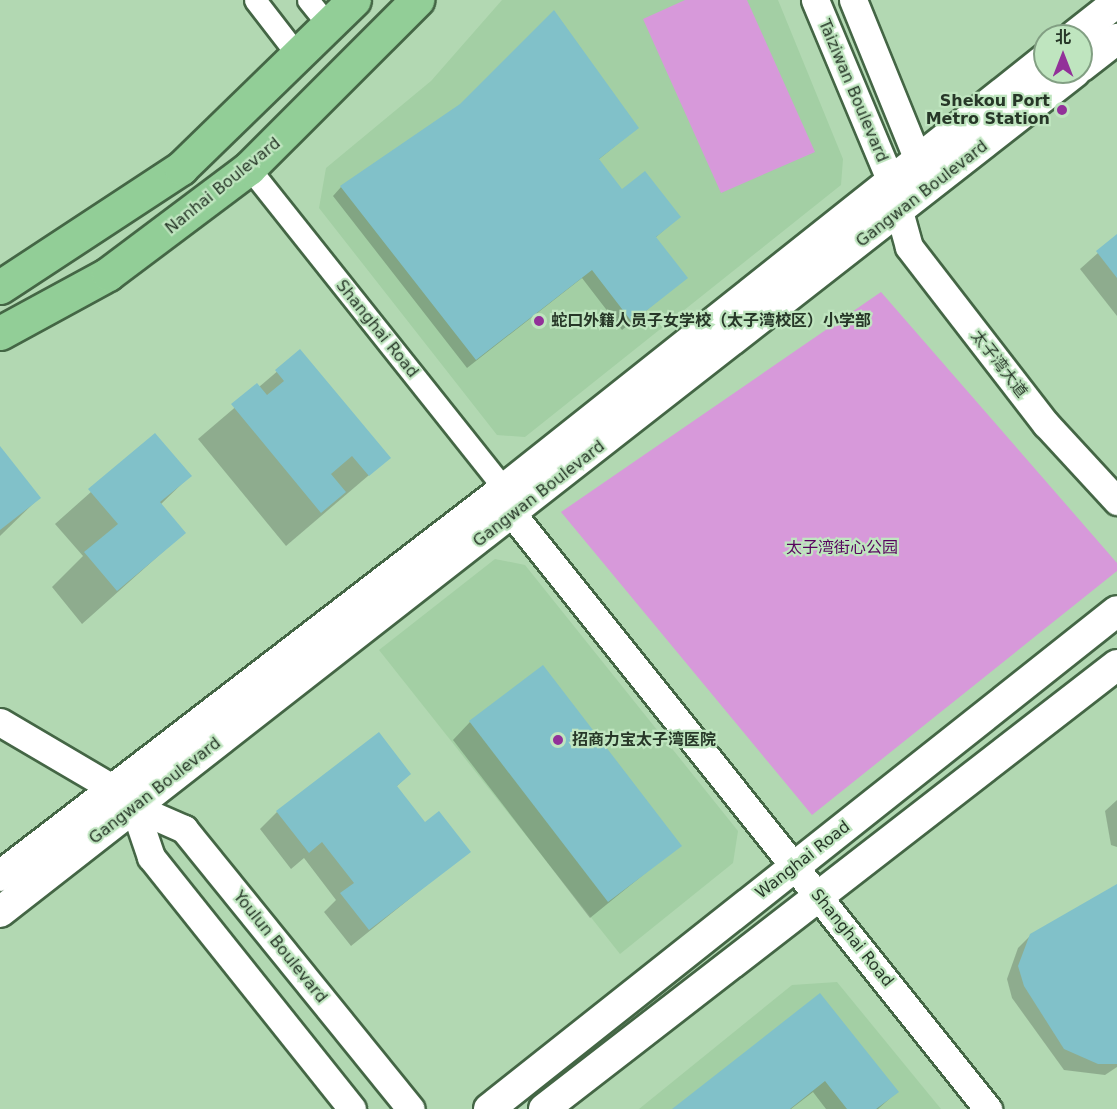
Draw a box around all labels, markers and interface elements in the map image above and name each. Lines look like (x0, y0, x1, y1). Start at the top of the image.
street label: Taiziwan Boulevard (814, 17, 892, 165)
north arrow (1033, 24, 1093, 84)
text: 北 (1055, 28, 1071, 47)
place label: Shekou Port Metro Station (926, 91, 1050, 129)
marker: Shekou Port Metro Station (1055, 103, 1069, 117)
street label: Nanhai Boulevard (162, 134, 284, 238)
street label: Gangwan Boulevard (852, 137, 992, 251)
street label: Shanghai Road (332, 276, 422, 382)
place label: 蛇口外籍人员子女学校（太子湾校区）小学部 (551, 311, 871, 331)
marker: 蛇口外籍人员子女学校（太子湾校区）小学部 (532, 314, 546, 328)
street label: 太子湾大道 (967, 327, 1031, 401)
street label: Gangwan Boulevard (469, 437, 609, 551)
park label: 太子湾街心公园 (786, 538, 898, 558)
place label: 招商力宝太子湾医院 (572, 730, 716, 750)
marker: 招商力宝太子湾医院 (549, 731, 567, 749)
street label: Gangwan Boulevard (85, 734, 225, 848)
street label: Wanghai Road (752, 817, 854, 903)
street label: Shanghai Road (807, 885, 897, 991)
street label: Youlun Boulevard (229, 887, 331, 1007)

